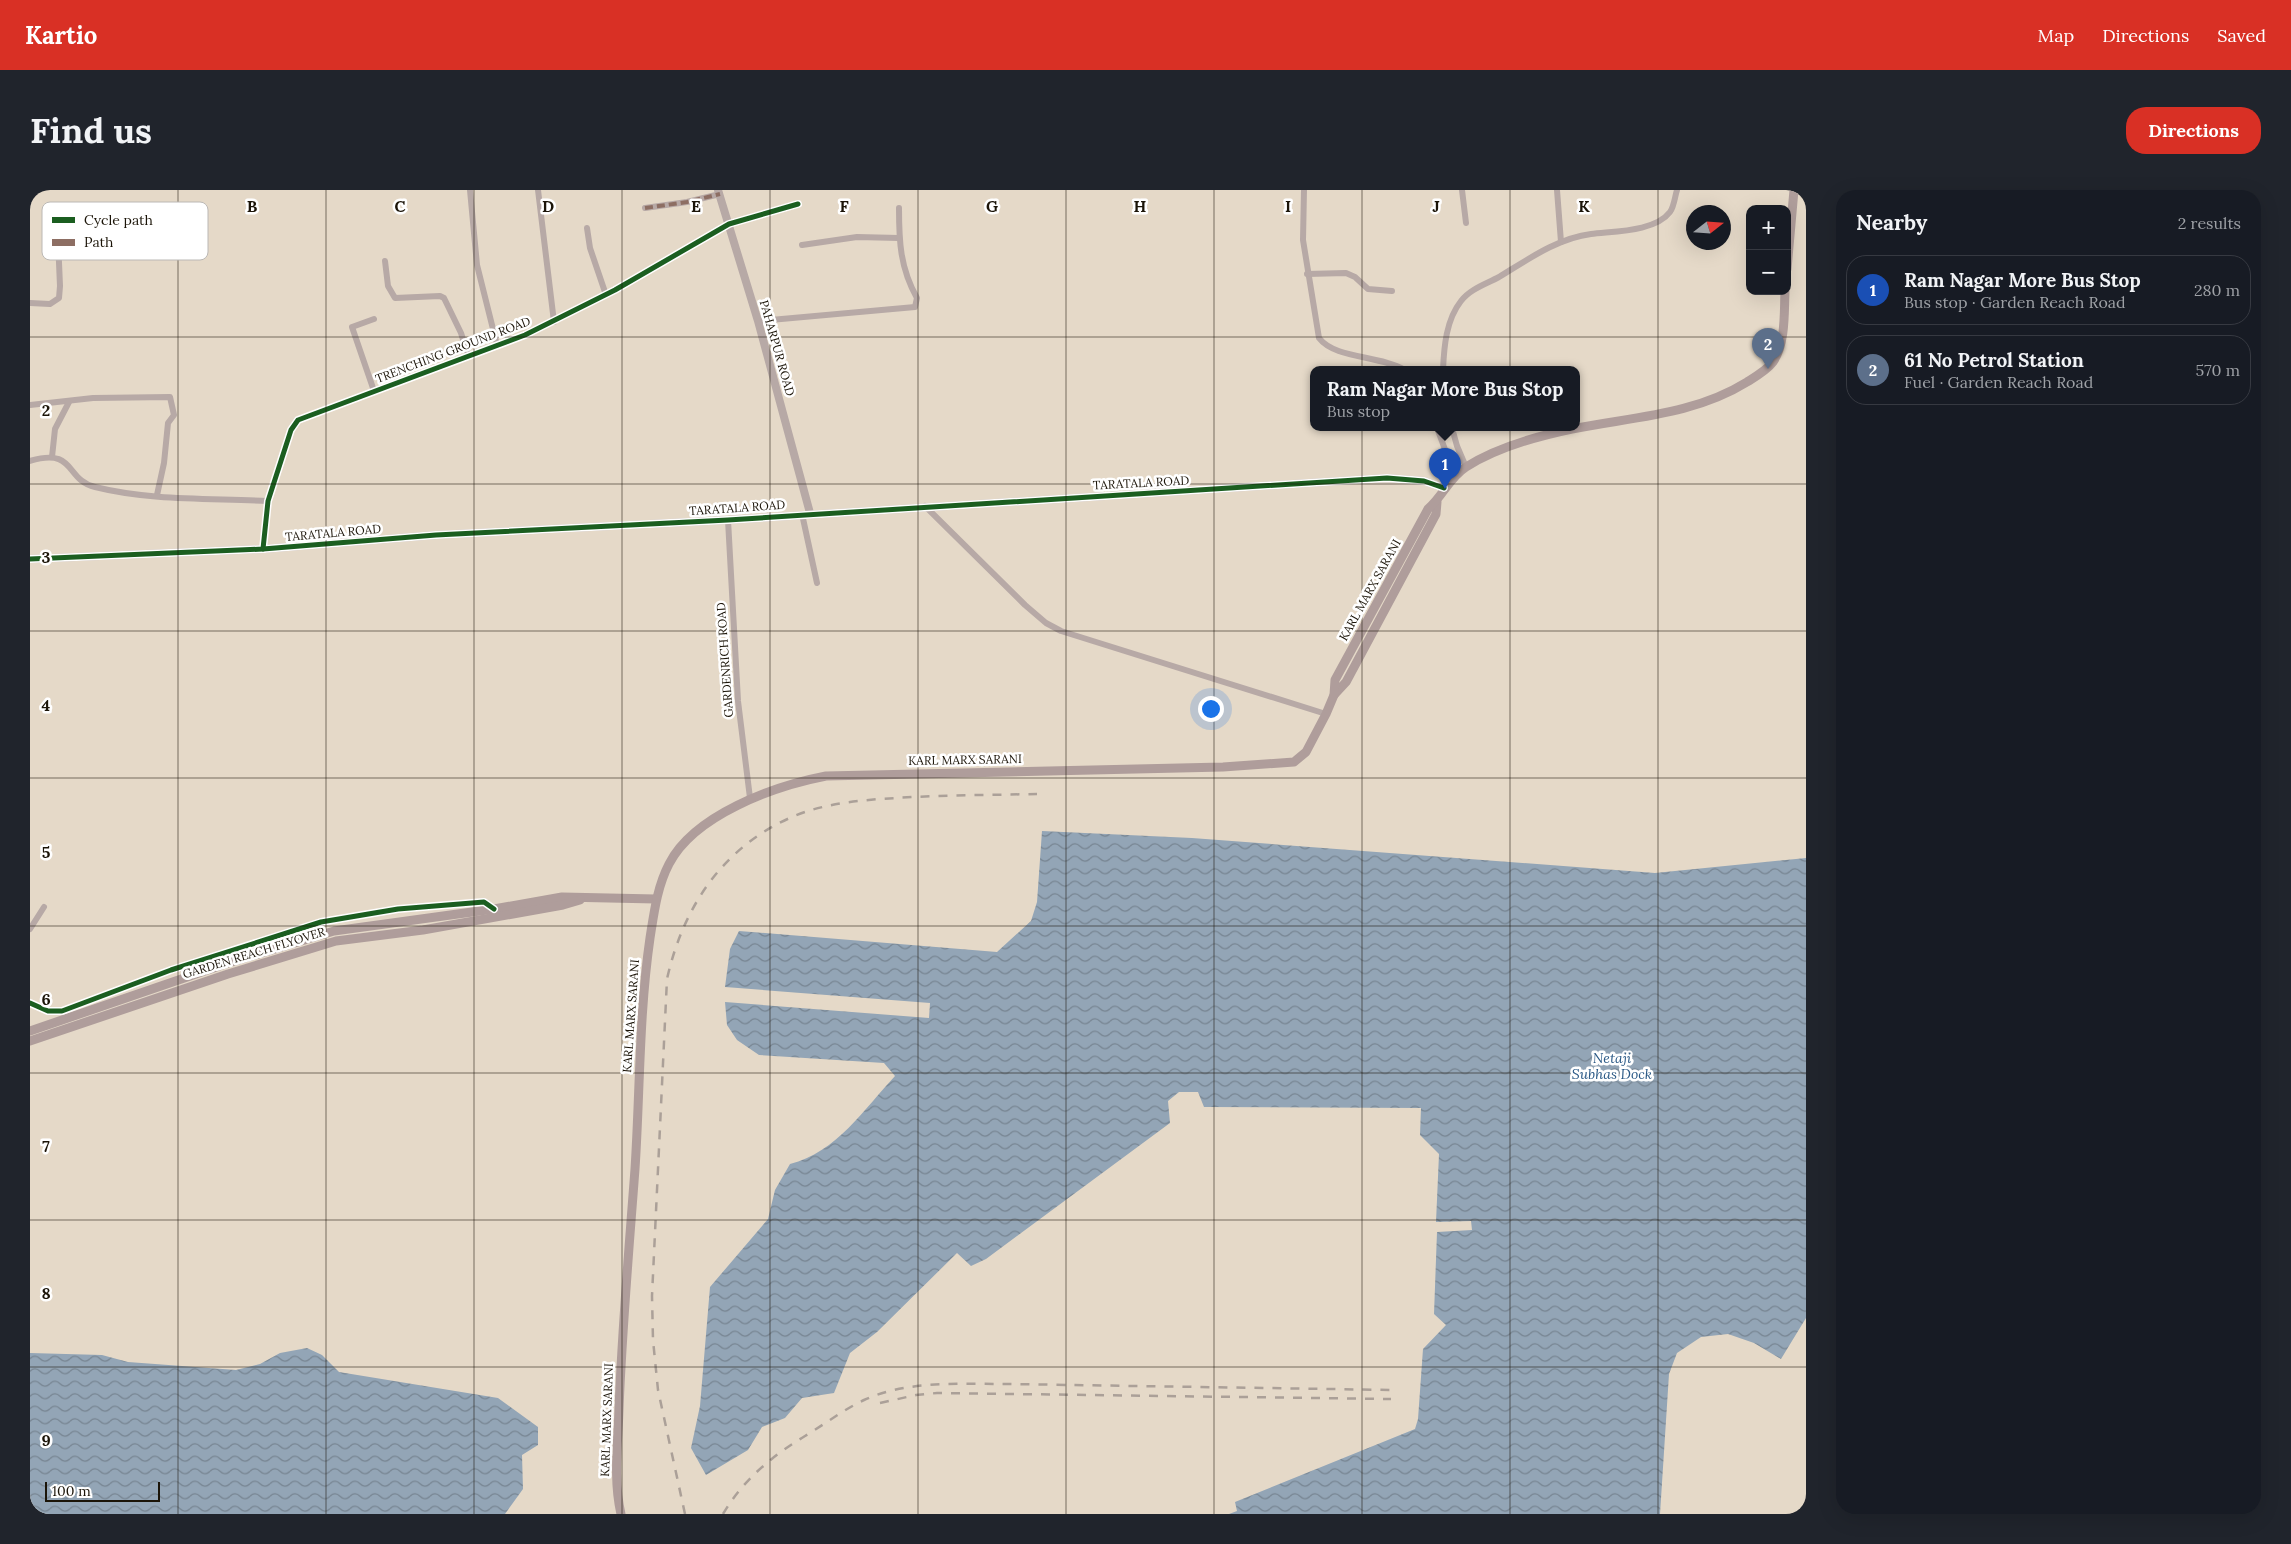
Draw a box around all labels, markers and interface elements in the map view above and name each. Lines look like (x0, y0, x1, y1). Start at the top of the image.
text: Kartio (25, 20, 97, 51)
text: Map (2038, 24, 2074, 47)
text: Directions (2102, 24, 2189, 47)
text: Saved (2217, 24, 2266, 47)
button: Directions (2126, 107, 2261, 154)
text: Find us (30, 108, 152, 153)
text: B (247, 196, 258, 216)
text: C (394, 196, 406, 216)
text: D (542, 196, 554, 216)
text: E (691, 196, 701, 216)
text: F (839, 196, 849, 216)
text: G (986, 196, 998, 216)
text: H (1134, 196, 1147, 216)
text: I (1285, 196, 1291, 216)
text: J (1432, 196, 1440, 216)
text: K (1578, 196, 1590, 216)
legend (42, 202, 208, 260)
north arrow (1686, 205, 1731, 250)
map controls (1746, 205, 1791, 295)
button: + (1746, 205, 1791, 250)
text: Nearby (1856, 209, 1927, 236)
text: Cycle path (84, 211, 153, 229)
text: 2 results (2178, 213, 2241, 233)
text: Path (84, 233, 113, 251)
button: − (1746, 250, 1791, 295)
text: Ram Nagar More Bus Stop (1904, 268, 2141, 292)
text: 1 (1870, 280, 1876, 300)
text: 280 m (2194, 280, 2240, 300)
text: Bus stop · Garden Reach Road (1904, 292, 2126, 312)
street label: PAHARPUR ROAD (757, 298, 798, 398)
street label: TRENCHING GROUND ROAD (373, 313, 532, 386)
pin: 2 (1752, 328, 1784, 369)
text: 61 No Petrol Station (1904, 348, 2084, 372)
text: 2 (1869, 360, 1877, 380)
text: 570 m (2195, 360, 2240, 380)
popup (1310, 366, 1580, 431)
text: Fuel · Garden Reach Road (1904, 372, 2093, 392)
text: Ram Nagar More Bus Stop (1327, 377, 1563, 401)
text: 2 (42, 400, 50, 420)
text: Bus stop (1327, 401, 1390, 421)
pin: 1 (1429, 448, 1461, 489)
street label: TARATALA ROAD (1092, 472, 1190, 493)
street label: TARATALA ROAD (688, 497, 786, 518)
street label: TARATALA ROAD (284, 521, 382, 544)
street label: KARL MARX SARANI (1335, 536, 1404, 643)
text: 3 (42, 547, 51, 567)
street label: GARDENRICH ROAD (713, 602, 736, 718)
text: 4 (42, 695, 51, 715)
your location (1198, 696, 1224, 722)
street label: KARL MARX SARANI (908, 751, 1022, 768)
text: 5 (42, 842, 51, 862)
street label: GARDEN REACH FLYOVER (181, 924, 327, 981)
street label: KARL MARX SARANI (619, 959, 642, 1073)
text: 6 (41, 989, 51, 1009)
water label: Netaji Subhas Dock (1572, 1049, 1652, 1083)
text: 7 (42, 1136, 50, 1156)
text: 8 (41, 1283, 51, 1303)
street label: KARL MARX SARANI (597, 1363, 616, 1477)
text: 9 (41, 1430, 51, 1450)
scale bar (45, 1479, 160, 1502)
text: 100 m (52, 1482, 91, 1500)

